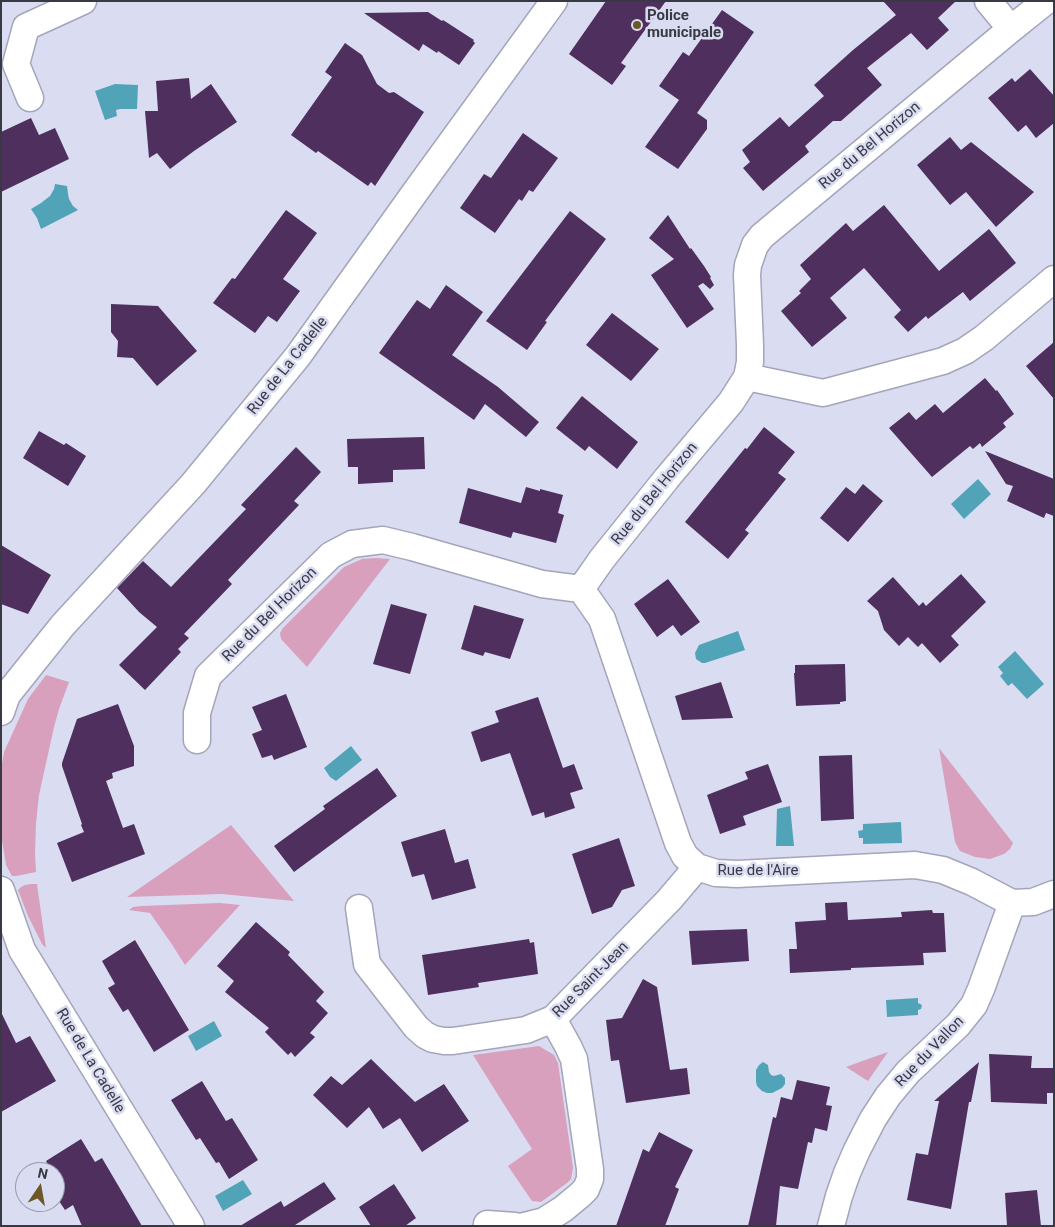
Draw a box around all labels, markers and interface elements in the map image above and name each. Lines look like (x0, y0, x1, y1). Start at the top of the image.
place label: Police municipale (647, 7, 721, 42)
marker: Police municipale (631, 19, 643, 31)
street label: Rue du Bel Horizon (816, 98, 924, 194)
street label: Rue de La Cadelle (244, 314, 332, 418)
street label: Rue du Bel Horizon (608, 439, 702, 549)
street label: Rue du Bel Horizon (219, 564, 321, 666)
street label: Rue de l'Aire (717, 862, 799, 880)
street label: Rue Saint-Jean (549, 938, 633, 1022)
street label: Rue de La Cadelle (52, 1005, 128, 1117)
street label: Rue du Vallon (892, 1013, 968, 1091)
north arrow (15, 1162, 65, 1212)
text: N (36, 1164, 49, 1182)

